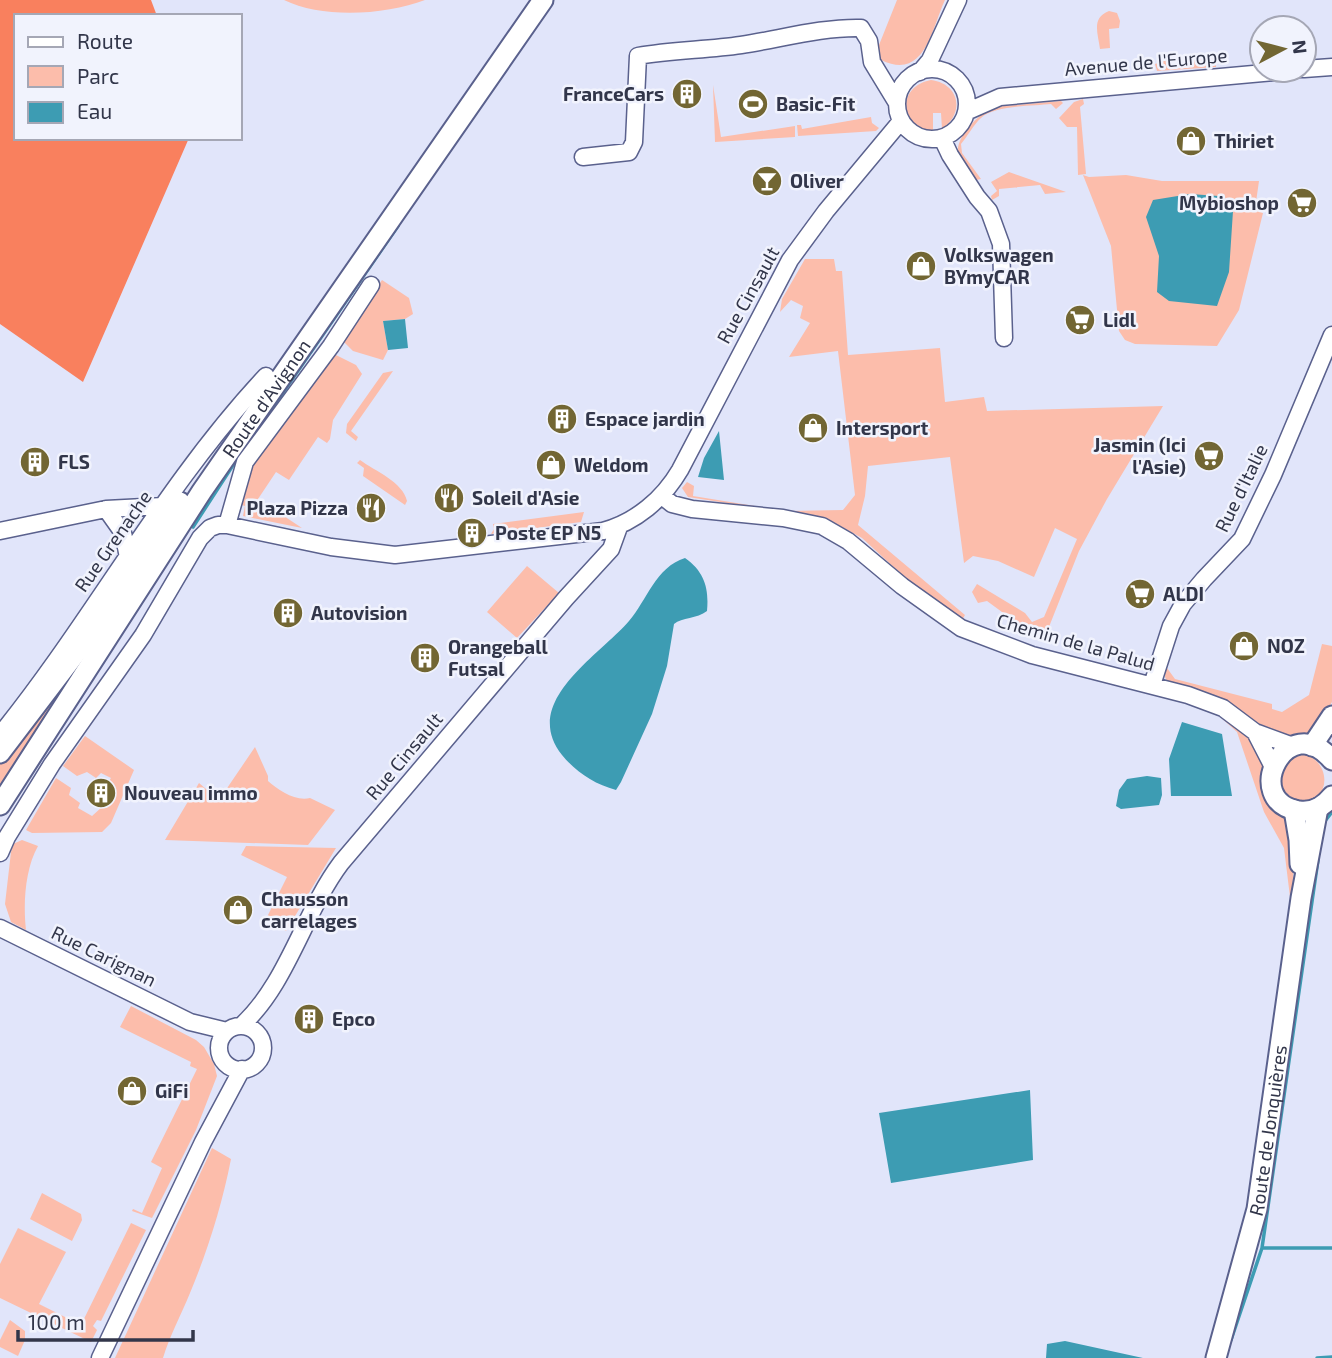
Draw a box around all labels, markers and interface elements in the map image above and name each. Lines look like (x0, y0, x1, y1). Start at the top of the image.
legend (14, 14, 242, 140)
north arrow (1248, 14, 1318, 84)
text: Route (77, 28, 133, 53)
text: N (1288, 39, 1313, 55)
street label: Avenue de l'Europe (1064, 43, 1228, 80)
text: Parc (77, 63, 119, 88)
building icon: FranceCars (670, 77, 704, 111)
place label: FranceCars (563, 82, 664, 105)
sports icon: Basic-Fit (736, 87, 770, 121)
place label: Basic-Fit (776, 92, 855, 115)
text: Eau (77, 98, 112, 123)
shop icon: Thiriet (1174, 124, 1208, 158)
place label: Thiriet (1214, 129, 1274, 152)
bar icon: Oliver (750, 164, 784, 198)
place label: Oliver (790, 169, 844, 192)
supermarket icon: Mybioshop (1285, 186, 1319, 220)
place label: Mybioshop (1179, 191, 1279, 215)
street label: Rue Cinsault (712, 242, 784, 347)
place label: Volkswagen BYmyCAR (944, 243, 1054, 289)
shop icon: Volkswagen BYmyCAR (904, 249, 938, 283)
supermarket icon: Lidl (1063, 303, 1097, 337)
place label: Lidl (1103, 308, 1137, 331)
street label: Route d'Avignon (217, 335, 315, 462)
building icon: Espace jardin (545, 402, 579, 436)
place label: Espace jardin (585, 407, 705, 430)
shop icon: Intersport (796, 411, 830, 445)
place label: Intersport (836, 416, 928, 439)
place label: Jasmin (Ici l'Asie) (1093, 433, 1186, 478)
supermarket icon: Jasmin (Ici l'Asie) (1192, 439, 1226, 473)
street label: Rue d'Italie (1209, 440, 1272, 536)
building icon: FLS (18, 445, 52, 479)
shop icon: Weldom (534, 448, 568, 482)
place label: FLS (58, 450, 90, 473)
place label: Weldom (574, 453, 648, 476)
restaurant icon: Soleil d'Asie (432, 481, 466, 515)
street label: Rue Grenache (69, 486, 156, 596)
place label: Soleil d'Asie (472, 486, 580, 509)
restaurant icon: Plaza Pizza (354, 491, 388, 525)
place label: Plaza Pizza (246, 496, 348, 519)
building icon: Poste EP N5 (455, 516, 489, 550)
place label: Poste EP N5 (495, 521, 601, 544)
supermarket icon: ALDI (1123, 577, 1157, 611)
place label: ALDI (1163, 582, 1204, 605)
building icon: Autovision (271, 596, 305, 630)
place label: Autovision (311, 601, 407, 624)
street label: Chemin de la Palud (994, 608, 1158, 675)
shop icon: NOZ (1227, 629, 1261, 663)
place label: NOZ (1267, 634, 1305, 657)
place label: Orangeball Futsal (448, 635, 548, 680)
building icon: Orangeball Futsal (408, 641, 442, 675)
street label: Rue Cinsault (360, 707, 447, 804)
building icon: Nouveau immo (84, 776, 118, 810)
place label: Nouveau immo (124, 781, 258, 804)
place label: Chausson carrelages (261, 887, 357, 932)
shop icon: Chausson carrelages (221, 893, 255, 927)
street label: Rue Carignan (48, 920, 160, 991)
building icon: Epco (292, 1002, 326, 1036)
place label: Epco (332, 1007, 375, 1030)
street label: Route de Jonquières (1244, 1043, 1291, 1218)
shop icon: GiFi (115, 1074, 149, 1108)
place label: GiFi (155, 1079, 188, 1102)
scale bar (18, 1298, 192, 1342)
text: 100 m (28, 1309, 85, 1334)

